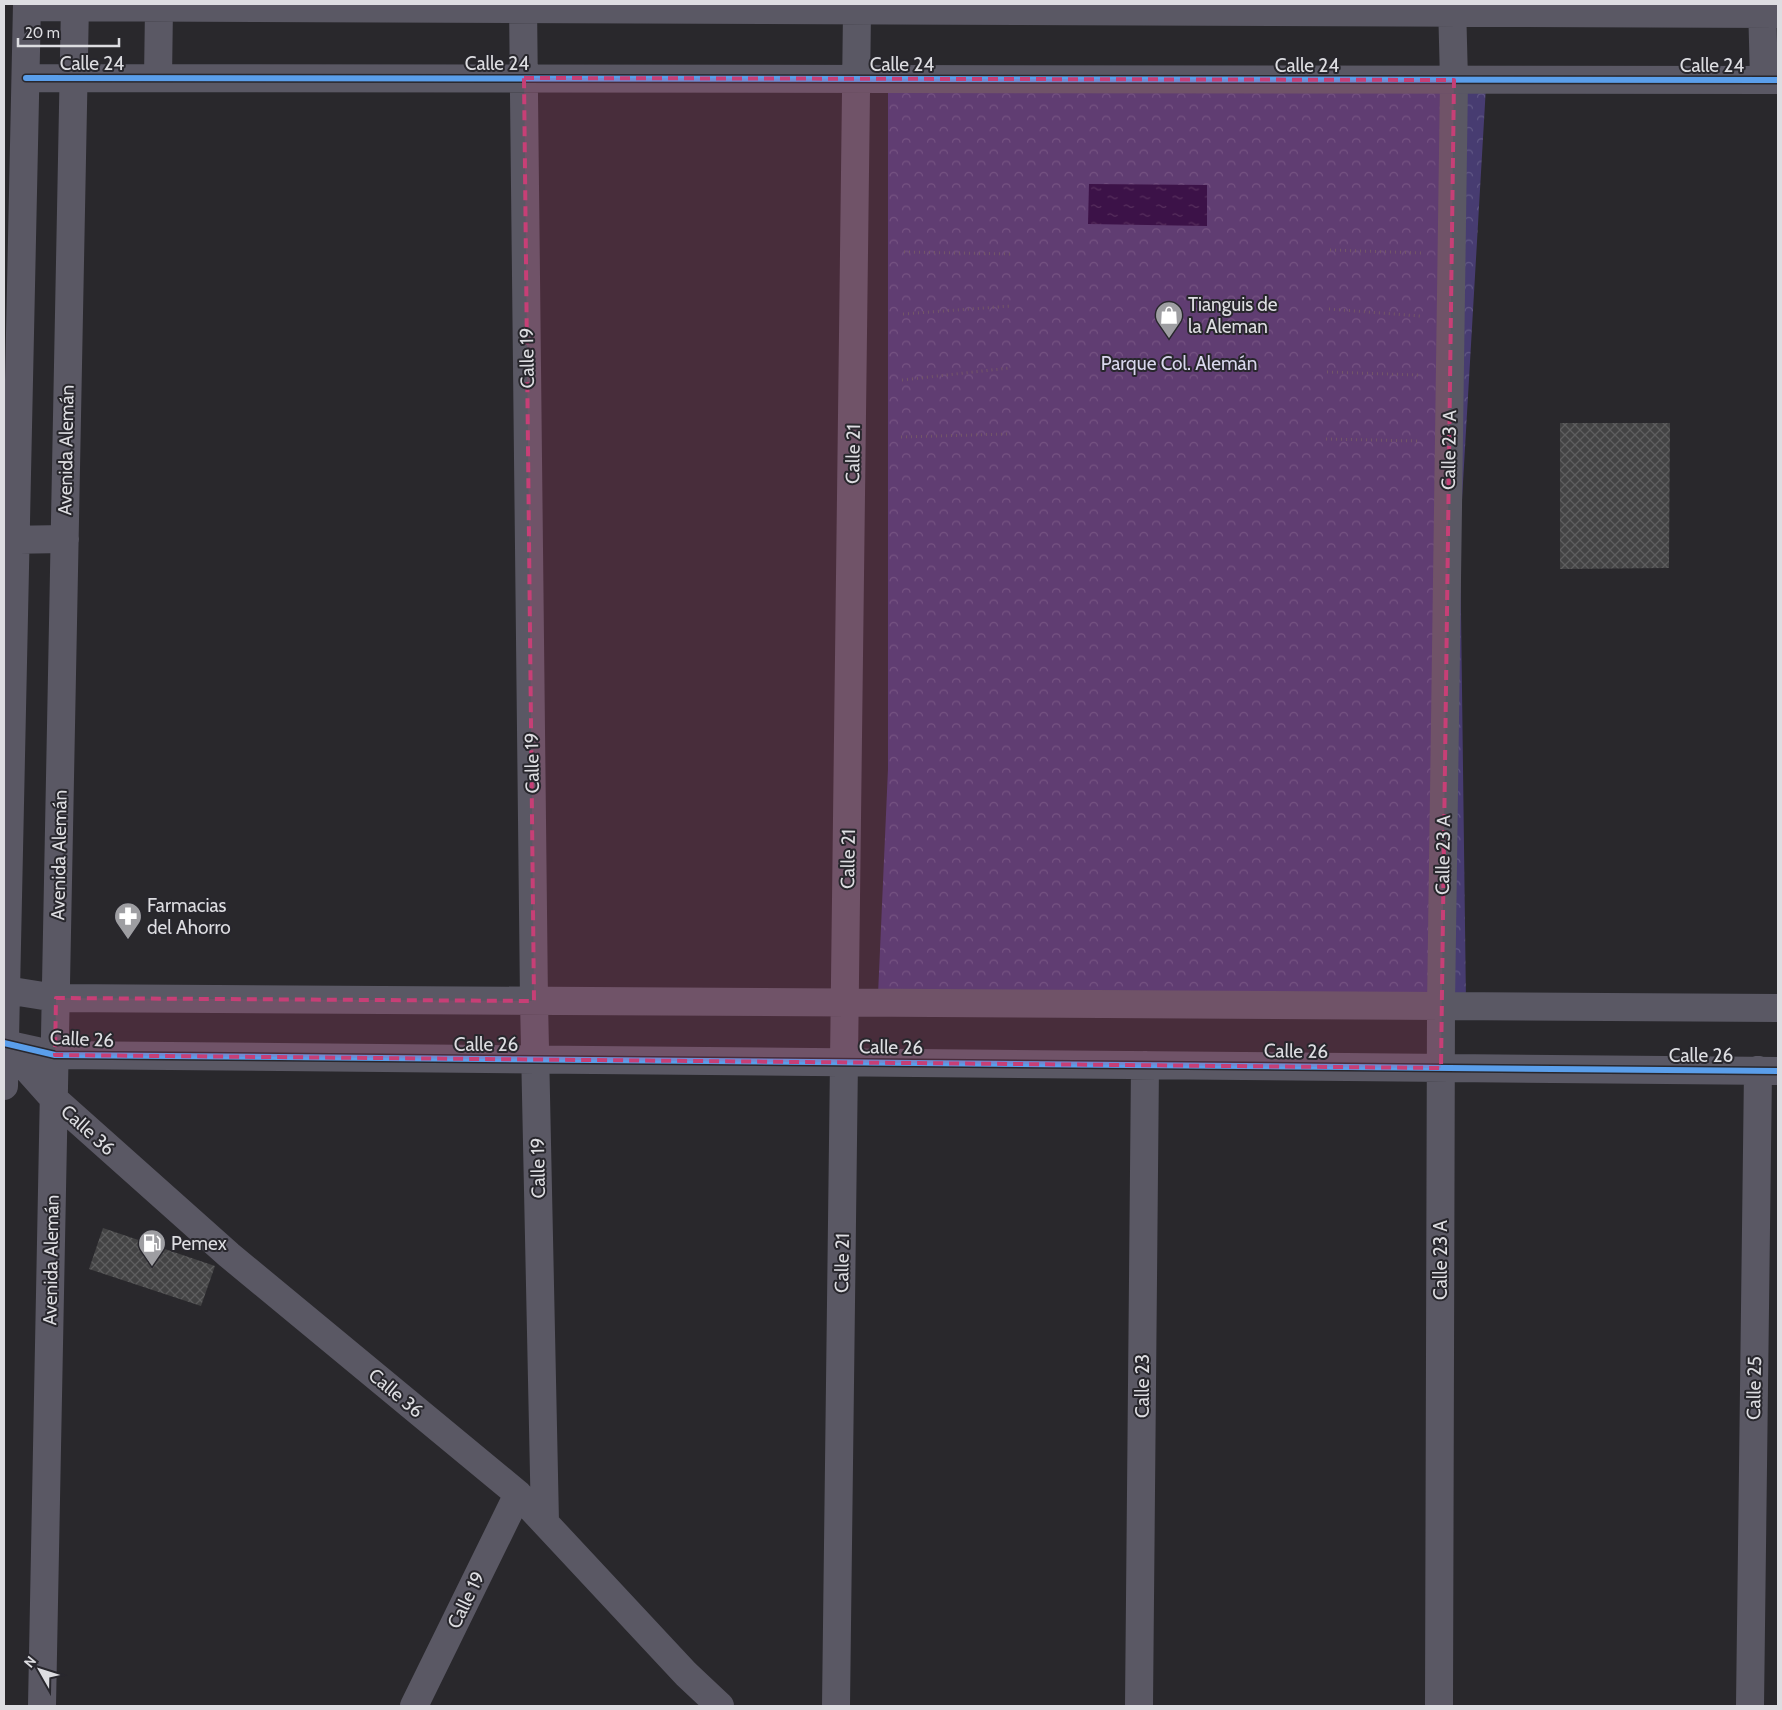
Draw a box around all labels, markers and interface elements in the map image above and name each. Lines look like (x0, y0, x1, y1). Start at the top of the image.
scale bar (18, 15, 119, 47)
text: 20 m (25, 24, 60, 42)
street label: Calle 24 (60, 52, 124, 75)
street label: Calle 24 (465, 52, 529, 75)
street label: Calle 24 (870, 53, 934, 76)
street label: Calle 24 (1275, 54, 1339, 77)
street label: Calle 24 (1680, 54, 1744, 77)
place label: Tianguis de la Aleman (1188, 293, 1278, 338)
shop icon: Tianguis de la Aleman (1154, 300, 1184, 339)
street label: Calle 19 (515, 327, 539, 389)
park label: Parque Col. Alemán (1101, 352, 1257, 375)
street label: Avenida Alemán (53, 384, 79, 516)
street label: Calle 23 A (1437, 410, 1461, 490)
street label: Calle 21 (841, 424, 865, 484)
street label: Calle 19 (520, 732, 544, 794)
street label: Avenida Alemán (46, 789, 72, 921)
street label: Calle 23 A (1431, 815, 1455, 895)
street label: Calle 21 (836, 829, 860, 889)
place label: Farmacias del Ahorro (147, 894, 231, 939)
pharmacy icon: Farmacias del Ahorro (113, 901, 143, 940)
street label: Calle 26 (49, 1026, 115, 1052)
street label: Calle 26 (454, 1033, 518, 1056)
street label: Calle 26 (859, 1035, 923, 1059)
street label: Calle 26 (1264, 1039, 1328, 1063)
street label: Calle 26 (1669, 1044, 1733, 1067)
street label: Calle 36 (56, 1100, 120, 1160)
street label: Calle 19 (526, 1137, 550, 1199)
street label: Avenida Alemán (38, 1194, 64, 1326)
street label: Calle 23 A (1429, 1220, 1452, 1300)
fuel station icon: Pemex (137, 1228, 167, 1267)
place label: Pemex (171, 1232, 227, 1255)
street label: Calle 21 (830, 1233, 854, 1293)
street label: Calle 23 (1131, 1354, 1154, 1418)
street label: Calle 25 (1742, 1356, 1766, 1420)
street label: Calle 36 (364, 1363, 428, 1423)
street label: Calle 19 (442, 1568, 490, 1632)
north arrow (15, 1645, 65, 1695)
text: N (20, 1652, 40, 1671)

